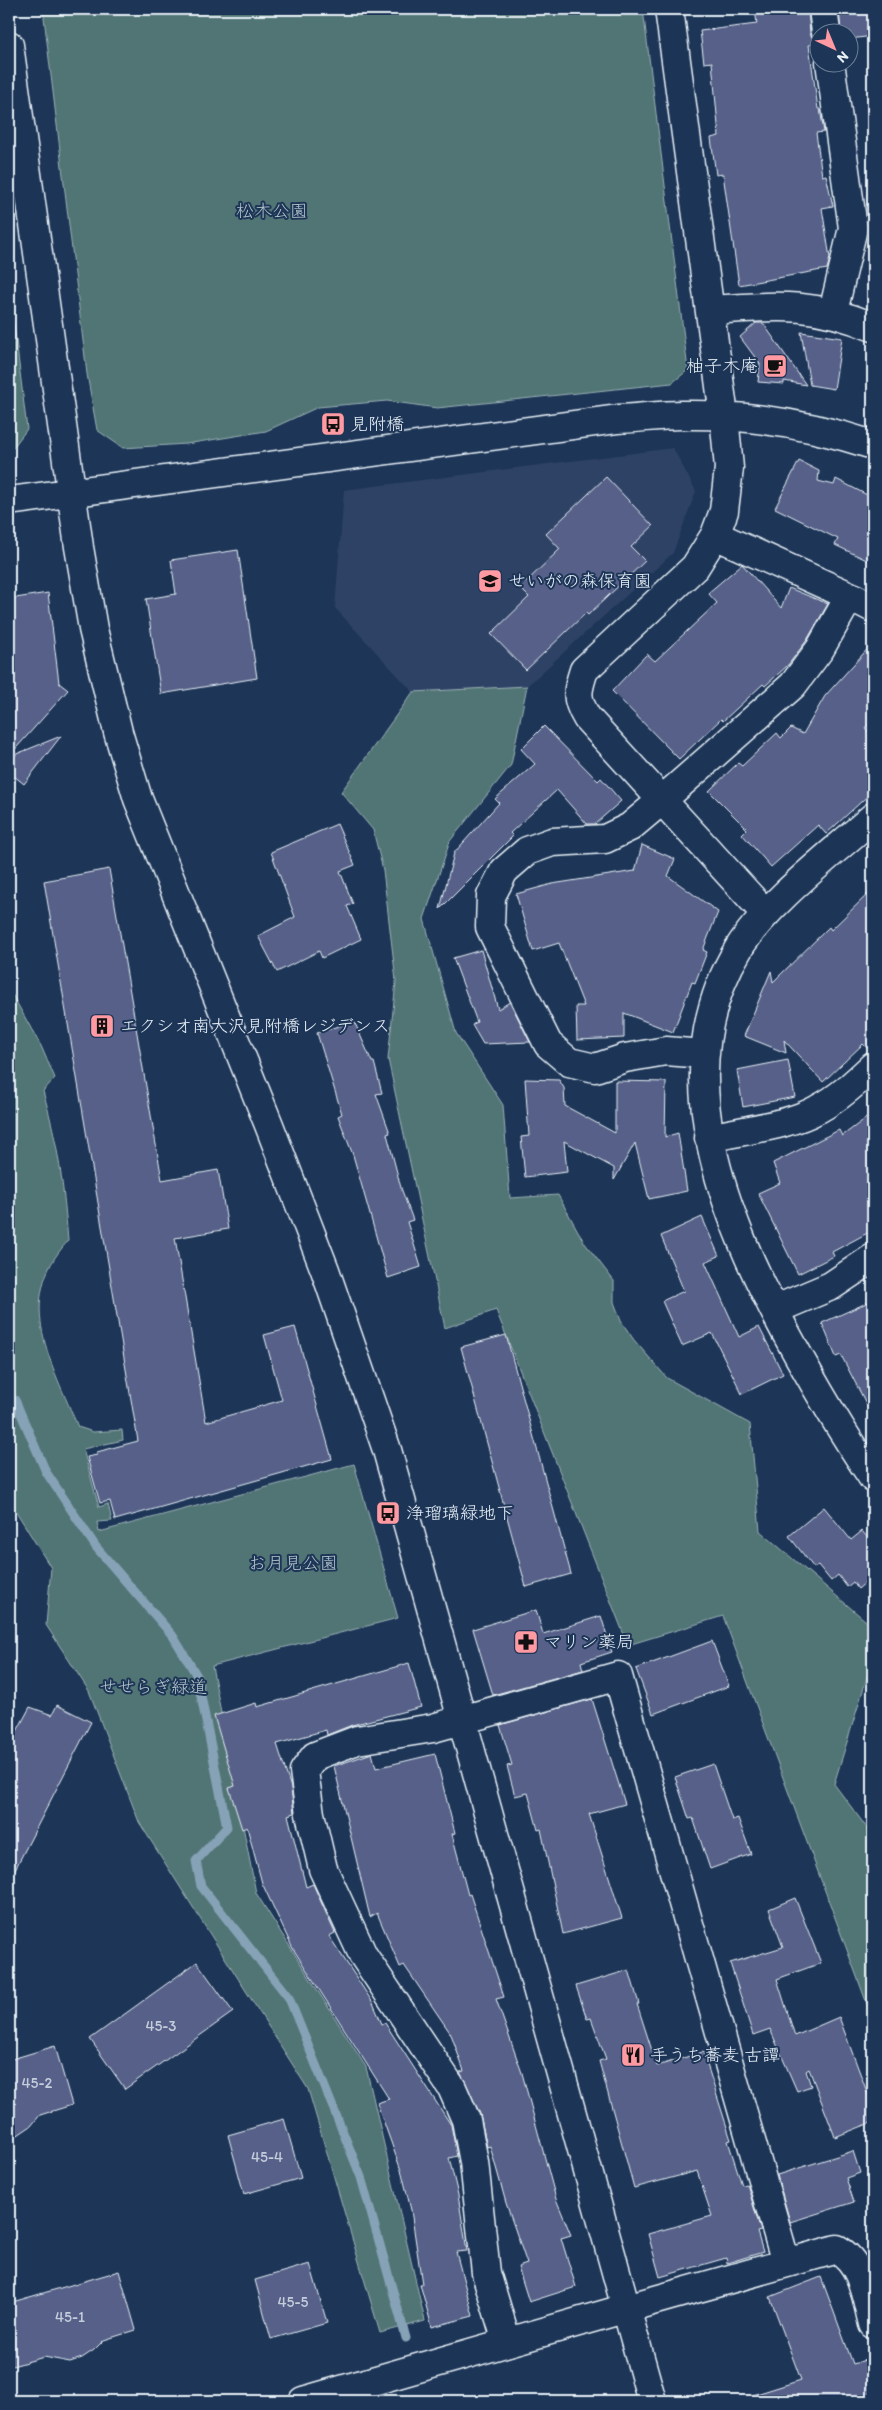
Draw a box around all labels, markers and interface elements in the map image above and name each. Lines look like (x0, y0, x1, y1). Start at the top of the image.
north arrow (810, 22, 860, 72)
text: N (833, 48, 852, 66)
park label: 松木公園 (236, 200, 308, 222)
cafe icon: 柚子木庵 (762, 353, 788, 379)
place label: 柚子木庵 (686, 355, 758, 377)
bus stop icon: 見附橋 (320, 411, 346, 437)
place label: 見附橋 (350, 413, 404, 435)
school or university icon: せいがの森保育園 (477, 568, 503, 594)
place label: せいがの森保育園 (508, 570, 652, 592)
building icon: エクシオ南大沢見附橋レジデンス (89, 1013, 115, 1039)
place label: エクシオ南大沢見附橋レジデンス (120, 1015, 390, 1037)
bus stop icon: 浄瑠璃緑地下 (375, 1500, 401, 1526)
place label: 浄瑠璃緑地下 (406, 1502, 514, 1524)
park label: お月見公園 (248, 1552, 338, 1574)
pharmacy icon: マリン薬局 (513, 1629, 539, 1655)
place label: マリン薬局 (544, 1631, 634, 1653)
park label: せせらぎ緑道 (99, 1676, 207, 1698)
house number: 45-3 (145, 2017, 177, 2035)
restaurant icon: 手うち蕎麦 古譚 (620, 2042, 646, 2068)
place label: 手うち蕎麦 古譚 (650, 2044, 780, 2066)
house number: 45-2 (22, 2074, 53, 2092)
house number: 45-4 (251, 2148, 283, 2166)
house number: 45-5 (278, 2293, 309, 2311)
house number: 45-1 (55, 2308, 85, 2326)

